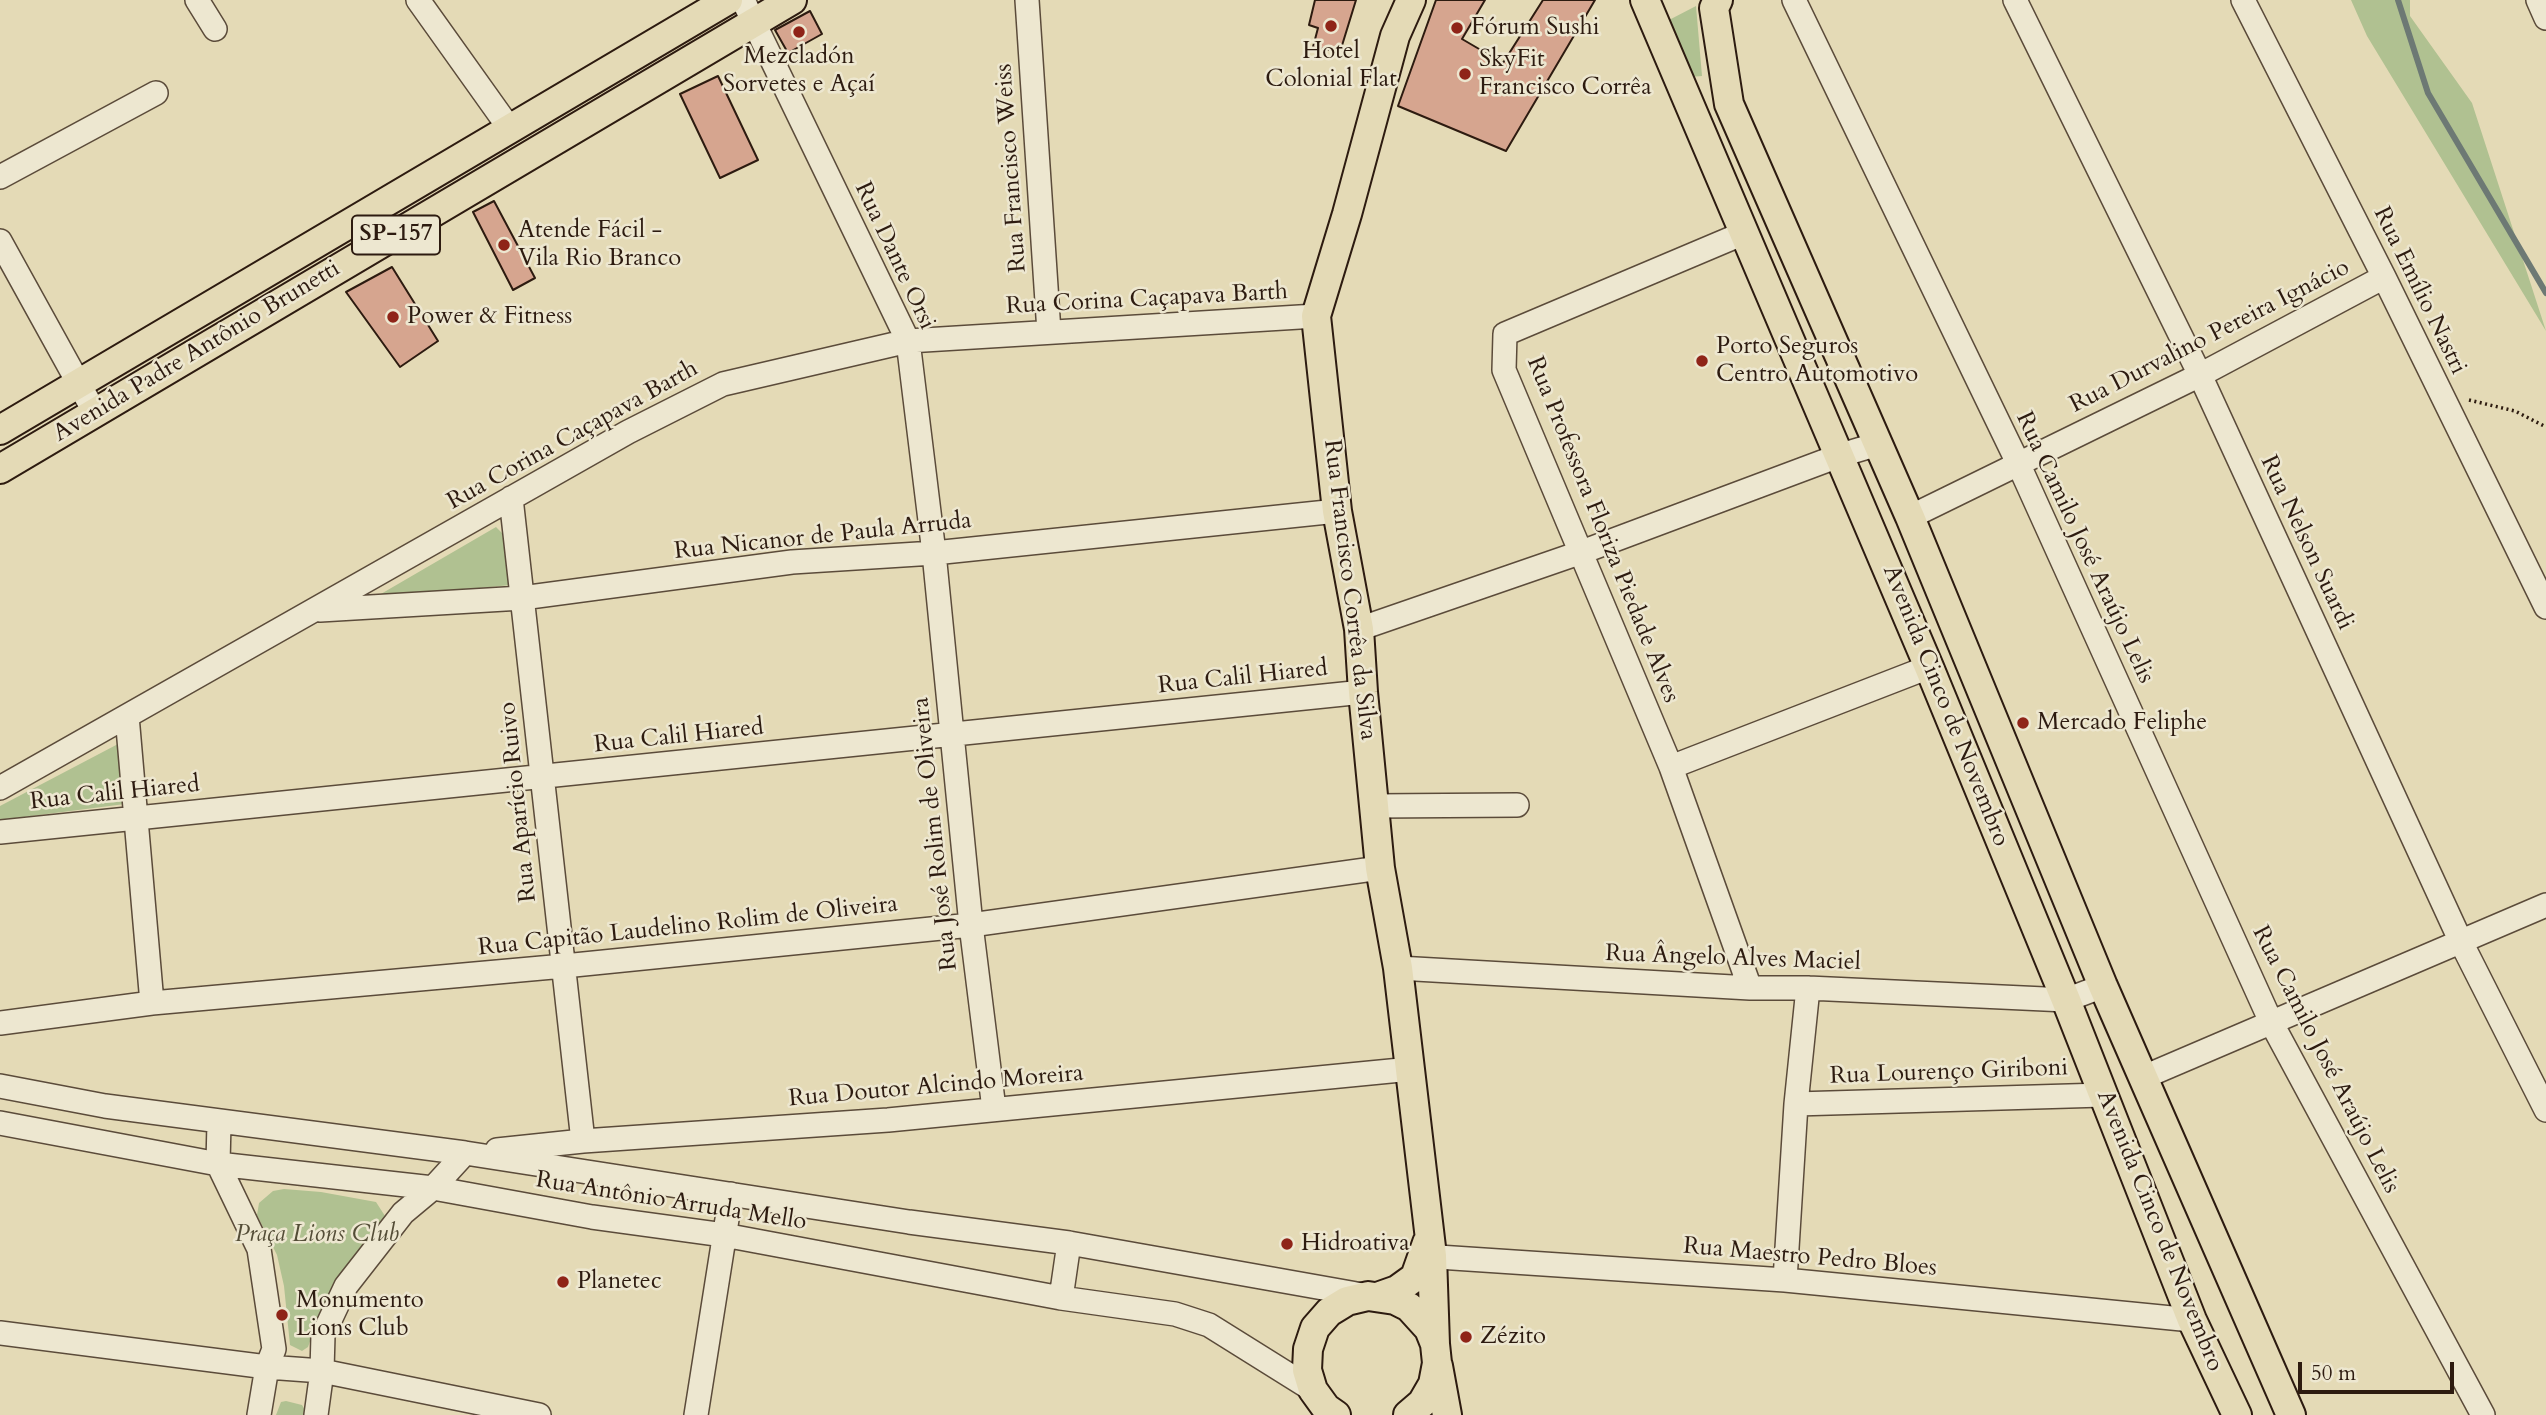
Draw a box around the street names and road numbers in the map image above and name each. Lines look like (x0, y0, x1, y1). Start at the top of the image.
street label: Rua Francisco Weiss (990, 63, 1034, 273)
street label: Rua Dante Orsi (847, 178, 941, 334)
street label: Rua Emílio Nastri (2366, 203, 2472, 379)
road number: SP-157 (352, 216, 440, 254)
street label: Rua Durvalino Pereira Ignácio (2065, 254, 2355, 420)
street label: Avenida Padre Antônio Brunetti (48, 255, 346, 449)
street label: Rua Corina Caçapava Barth (1005, 278, 1289, 322)
street label: Rua Professora Floriza Piedade Alves (1519, 353, 1685, 707)
street label: Rua Corina Caçapava Barth (443, 355, 703, 517)
street label: Rua Camilo José Araújo Lelis (2008, 408, 2160, 688)
street label: Rua Francisco Corrêa da Silva (1316, 438, 1382, 742)
street label: Rua Nelson Suardi (2253, 451, 2359, 635)
street label: Rua Nicanor de Paula Arruda (673, 507, 973, 567)
street label: Avenida Cinco de Novembro (1875, 561, 2015, 851)
street label: Rua Calil Hiared (1157, 655, 1329, 701)
street label: Rua José Rolim de Oliveira (907, 696, 965, 972)
street label: Rua Aparício Ruivo (494, 700, 544, 904)
street label: Rua Calil Hiared (593, 714, 765, 760)
street label: Rua Calil Hiared (29, 771, 201, 817)
street label: Rua Capitão Laudelino Rolim de Oliveira (477, 891, 899, 963)
street label: Rua Camilo José Araújo Lelis (2245, 922, 2405, 1198)
street label: Rua Ângelo Alves Maciel (1605, 940, 1861, 978)
street label: Rua Lourenço Giriboni (1829, 1054, 2069, 1092)
street label: Rua Doutor Alcindo Moreira (787, 1060, 1085, 1114)
street label: Avenida Cinco de Novembro (2089, 1086, 2229, 1376)
street label: Rua Antônio Arruda Mello (534, 1166, 808, 1238)
street label: Rua Maestro Pedro Bloes (1682, 1233, 1938, 1283)

